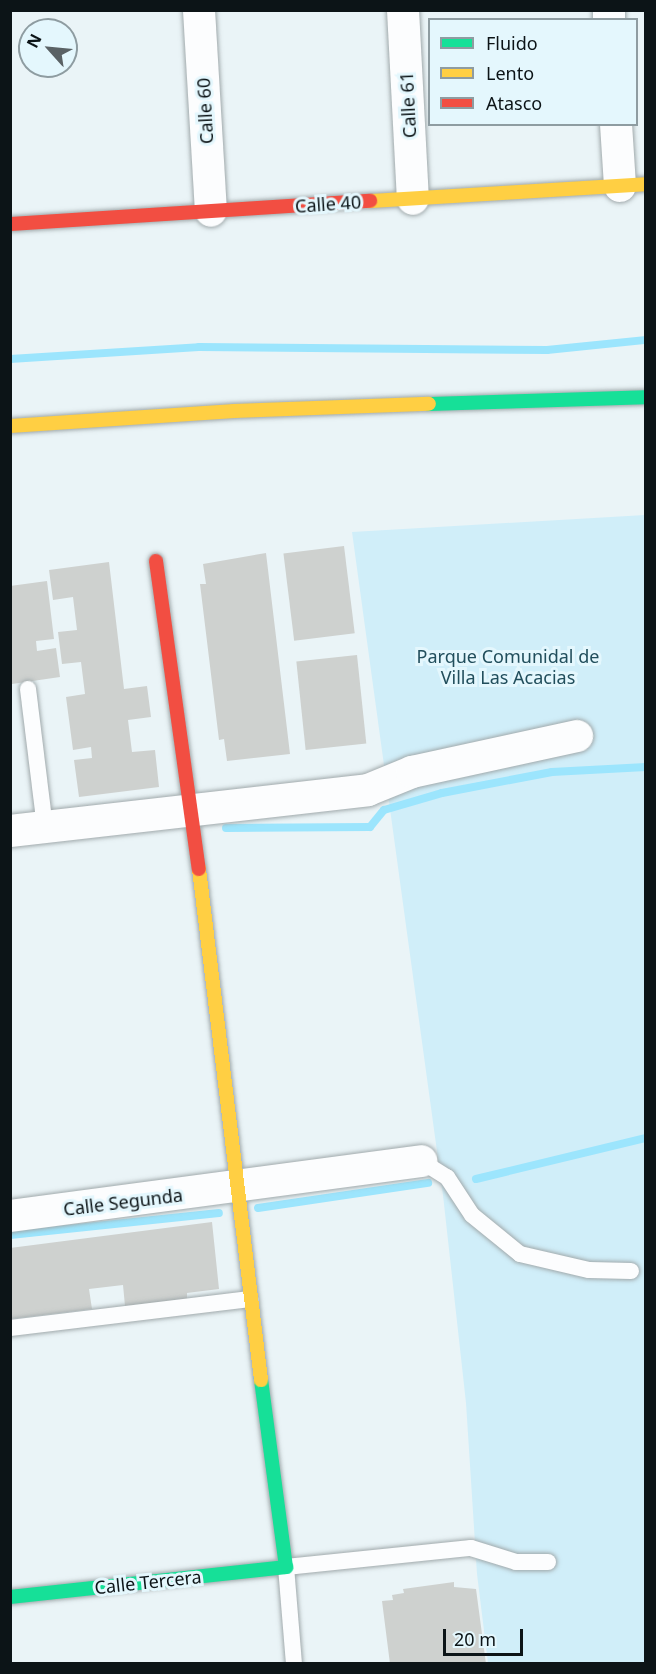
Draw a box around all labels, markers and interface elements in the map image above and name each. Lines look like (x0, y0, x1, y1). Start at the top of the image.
north arrow (18, 18, 78, 78)
legend (428, 18, 638, 126)
text: N (21, 30, 46, 52)
text: Fluido (486, 31, 538, 55)
text: Lento (486, 61, 534, 85)
street label: Calle 61 (395, 71, 421, 139)
street label: Calle 60 (192, 77, 218, 145)
text: Atasco (486, 91, 542, 115)
street label: Calle 40 (294, 191, 362, 217)
park label: Parque Comunidal de Villa Las Acacias (417, 646, 599, 688)
street label: Calle Segunda (62, 1184, 184, 1220)
street label: Calle Tercera (93, 1566, 203, 1598)
scale bar (446, 1617, 526, 1655)
text: 20 m (454, 1627, 496, 1651)

